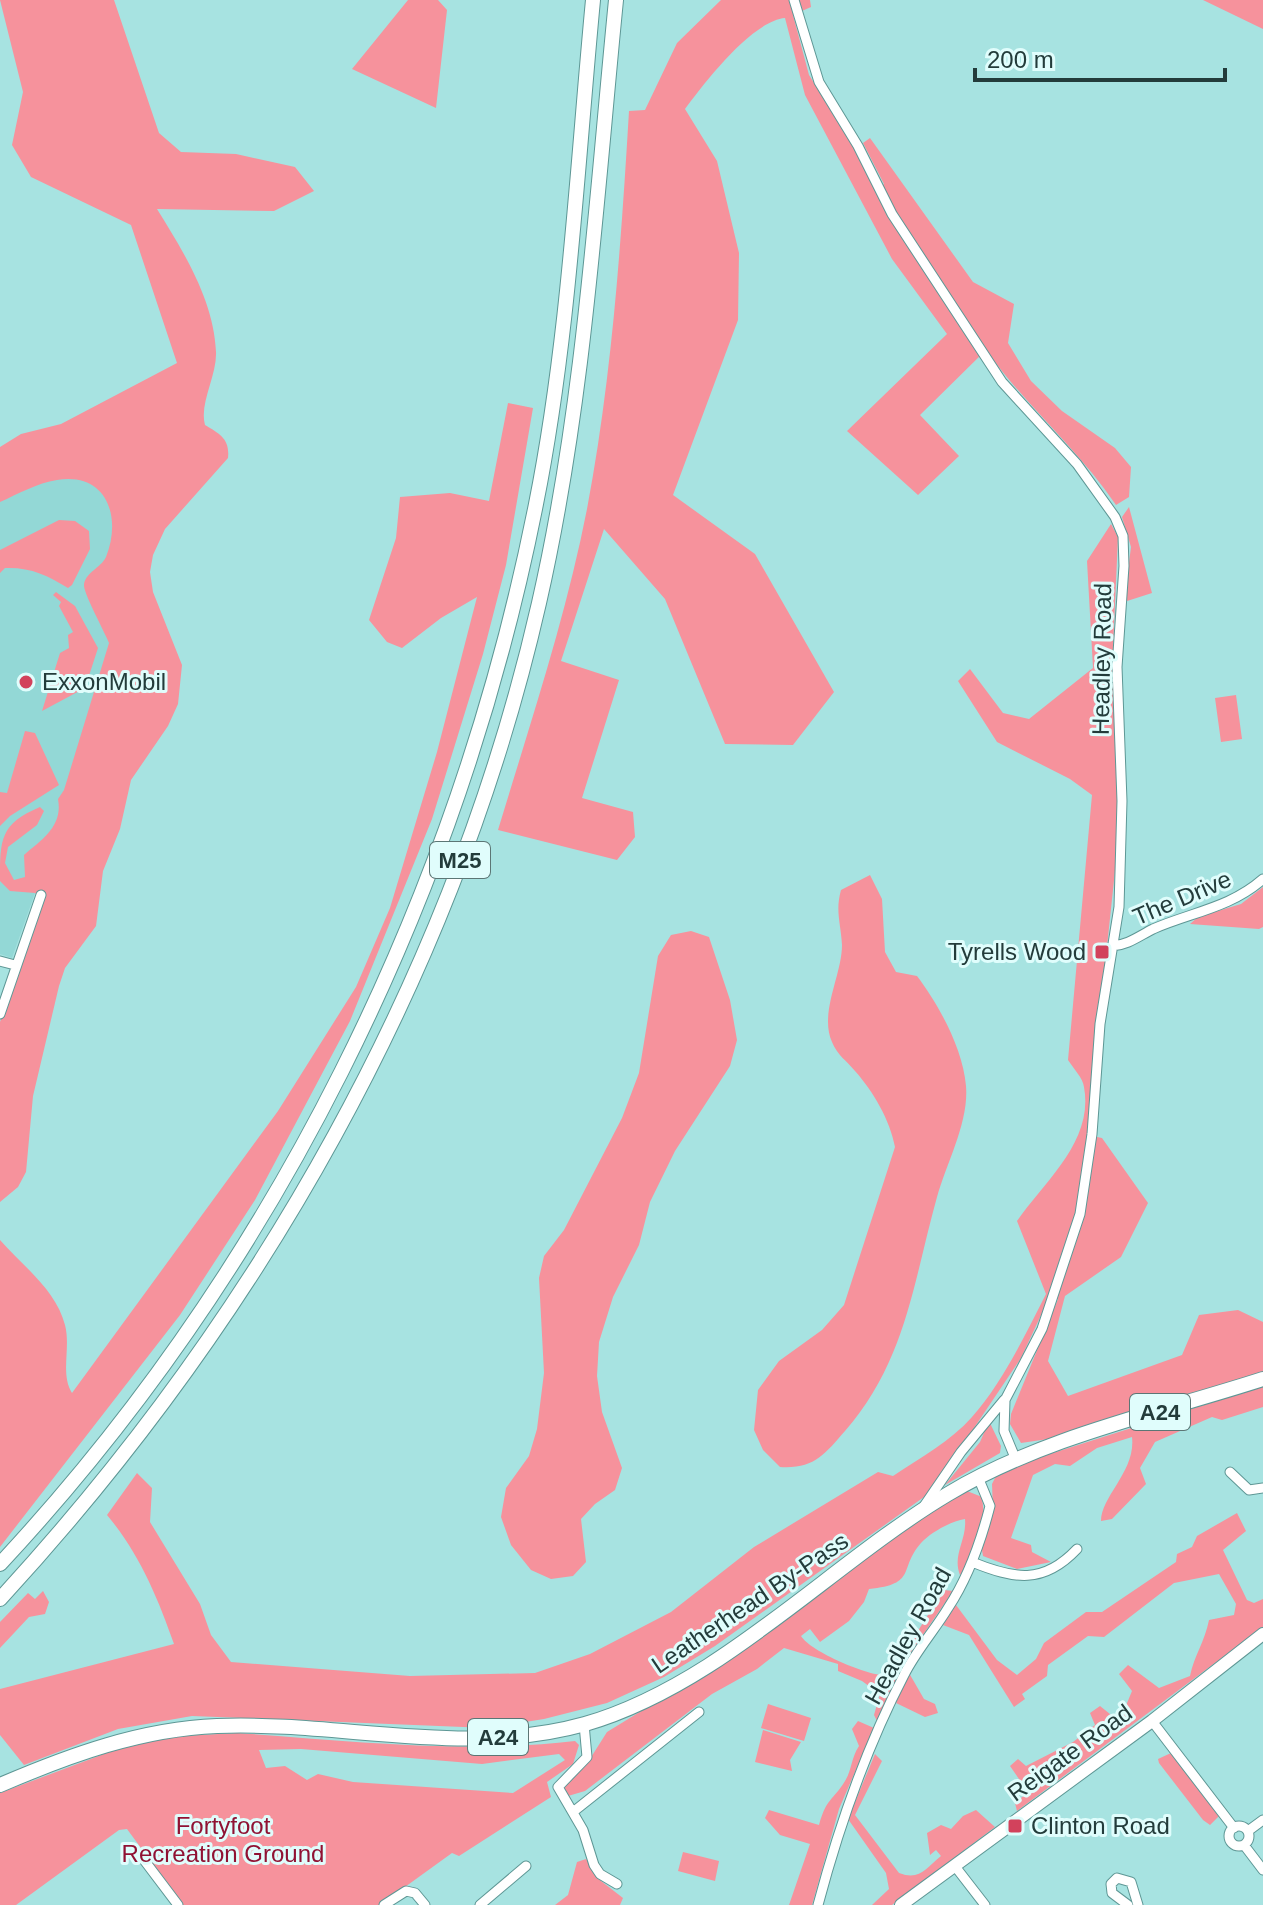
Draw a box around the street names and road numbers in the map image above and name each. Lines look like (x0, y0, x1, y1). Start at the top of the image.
street label: Headley Road (1087, 583, 1116, 735)
road number: M25 (430, 842, 490, 878)
street label: The Drive (1129, 865, 1235, 930)
road number: A24 (1130, 1394, 1190, 1430)
street label: Leatherhead By-Pass (646, 1527, 853, 1678)
street label: Headley Road (859, 1563, 956, 1709)
street label: Reigate Road (1002, 1699, 1137, 1807)
road number: A24 (468, 1719, 528, 1755)

